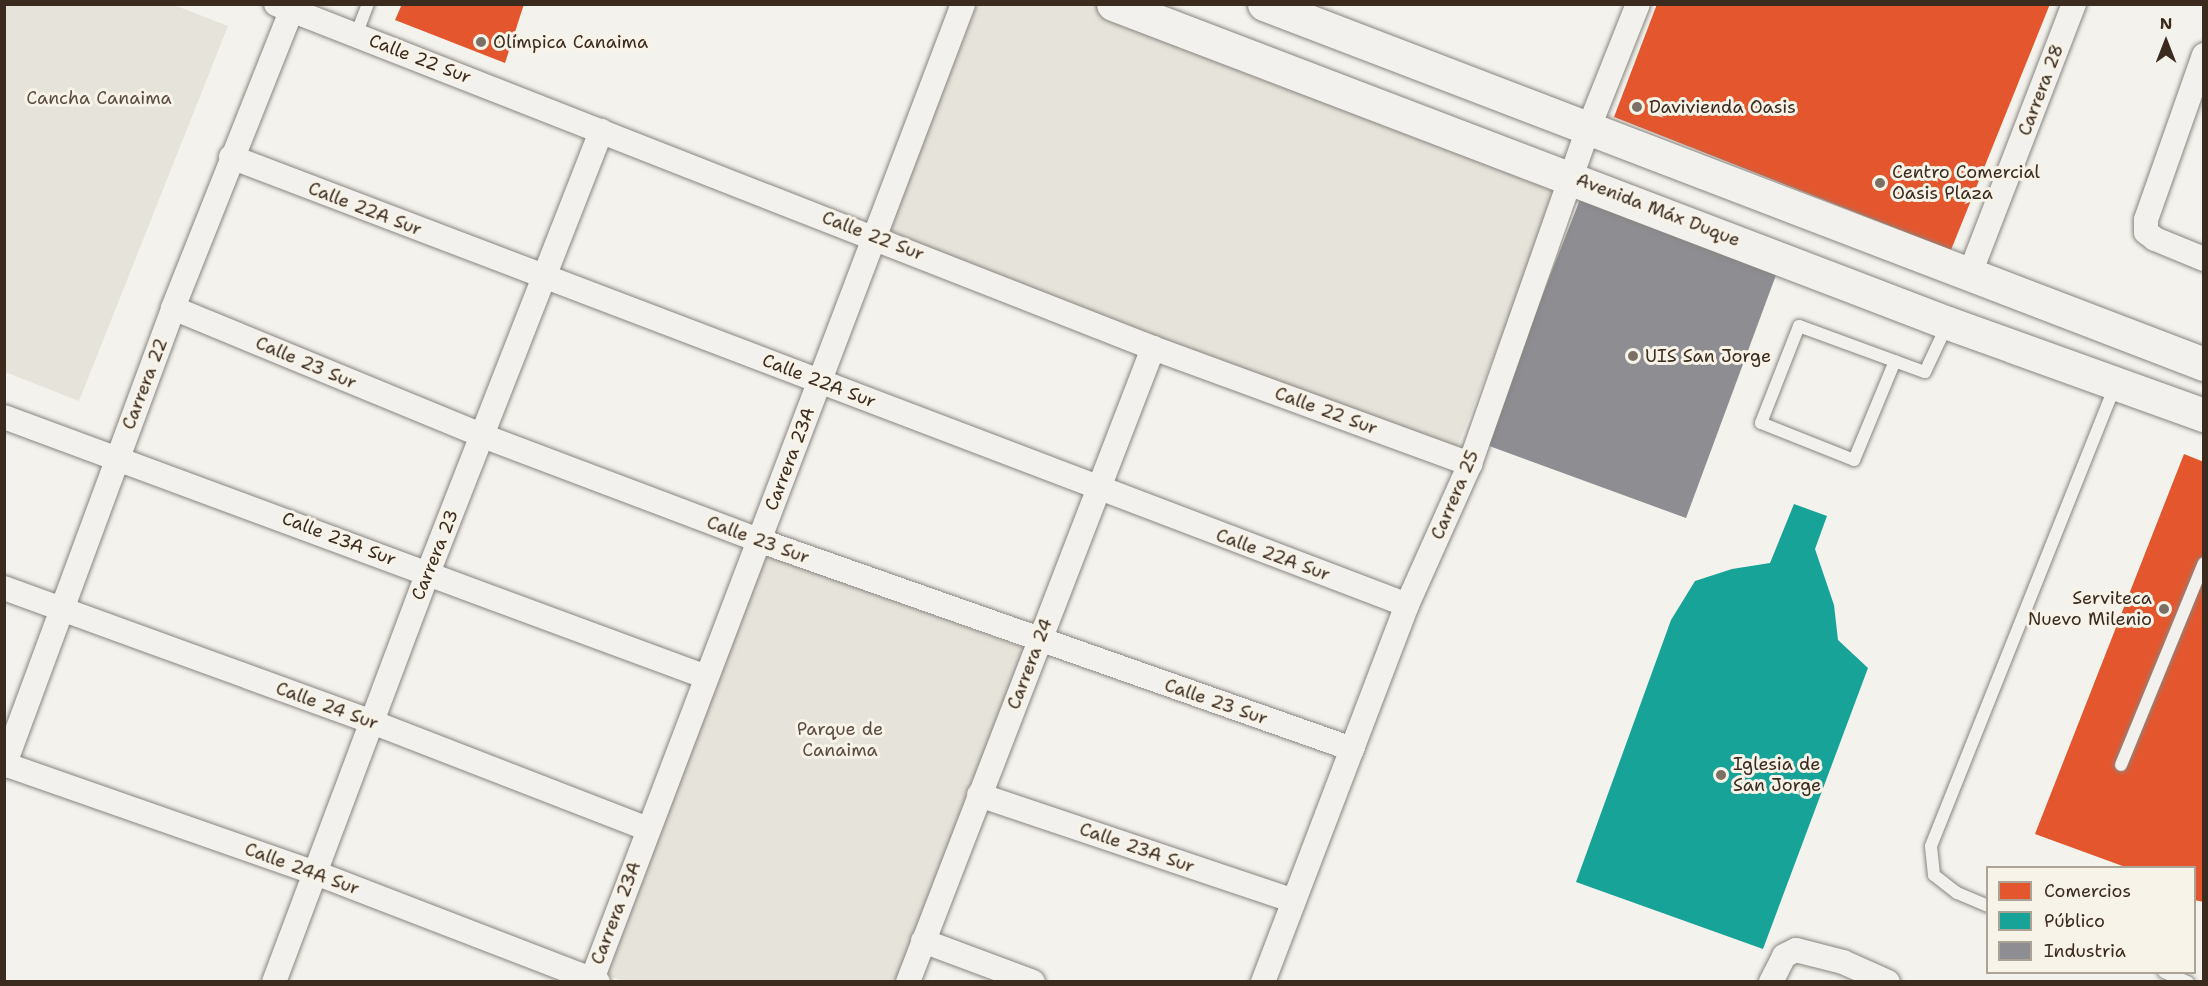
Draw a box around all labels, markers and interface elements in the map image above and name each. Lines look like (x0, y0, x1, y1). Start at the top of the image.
north arrow (2136, 12, 2196, 72)
text: N (2160, 13, 2172, 34)
street label: Calle 22 Sur (366, 30, 474, 88)
place label: Olímpica Canaima (493, 31, 648, 53)
marker: Olímpica Canaima (474, 35, 488, 49)
street label: Carrera 28 (2014, 41, 2068, 139)
park label: Cancha Canaima (26, 87, 172, 109)
place label: Davivienda Oasis (1649, 96, 1796, 118)
marker: Davivienda Oasis (1630, 100, 1644, 114)
place label: Centro Comercial Oasis Plaza (1892, 162, 2040, 204)
street label: Avenida Máx Duque (1573, 169, 1743, 251)
marker: Centro Comercial Oasis Plaza (1873, 176, 1887, 190)
street label: Calle 22A Sur (305, 177, 425, 241)
street label: Calle 22 Sur (819, 207, 927, 265)
street label: Calle 23 Sur (252, 332, 360, 394)
street label: Carrera 22 (118, 335, 172, 433)
place label: UIS San Jorge (1645, 345, 1771, 367)
street label: Calle 22A Sur (759, 349, 879, 413)
marker: UIS San Jorge (1626, 349, 1640, 363)
street label: Calle 22 Sur (1272, 382, 1380, 440)
street label: Carrera 23A (760, 404, 820, 514)
street label: Carrera 25 (1427, 447, 1483, 543)
street label: Carrera 23 (407, 506, 463, 604)
street label: Calle 23A Sur (279, 507, 399, 571)
street label: Calle 23 Sur (704, 511, 812, 569)
street label: Calle 22A Sur (1213, 524, 1333, 586)
place label: Serviteca Nuevo Milenio (2028, 588, 2152, 630)
marker: Serviteca Nuevo Milenio (2157, 602, 2171, 616)
street label: Carrera 24 (1003, 615, 1057, 713)
street label: Calle 23 Sur (1162, 674, 1270, 730)
street label: Calle 24 Sur (273, 677, 381, 735)
park label: Parque de Canaima (797, 719, 883, 762)
place label: Iglesia de San Jorge (1733, 754, 1821, 796)
marker: Iglesia de San Jorge (1714, 768, 1728, 782)
street label: Calle 23A Sur (1077, 818, 1197, 878)
street label: Calle 24A Sur (242, 838, 362, 900)
street label: Carrera 23A (586, 858, 646, 968)
legend (1986, 866, 2196, 974)
text: Comercios (2044, 879, 2131, 903)
text: Público (2044, 909, 2105, 933)
text: Industria (2044, 939, 2126, 963)

